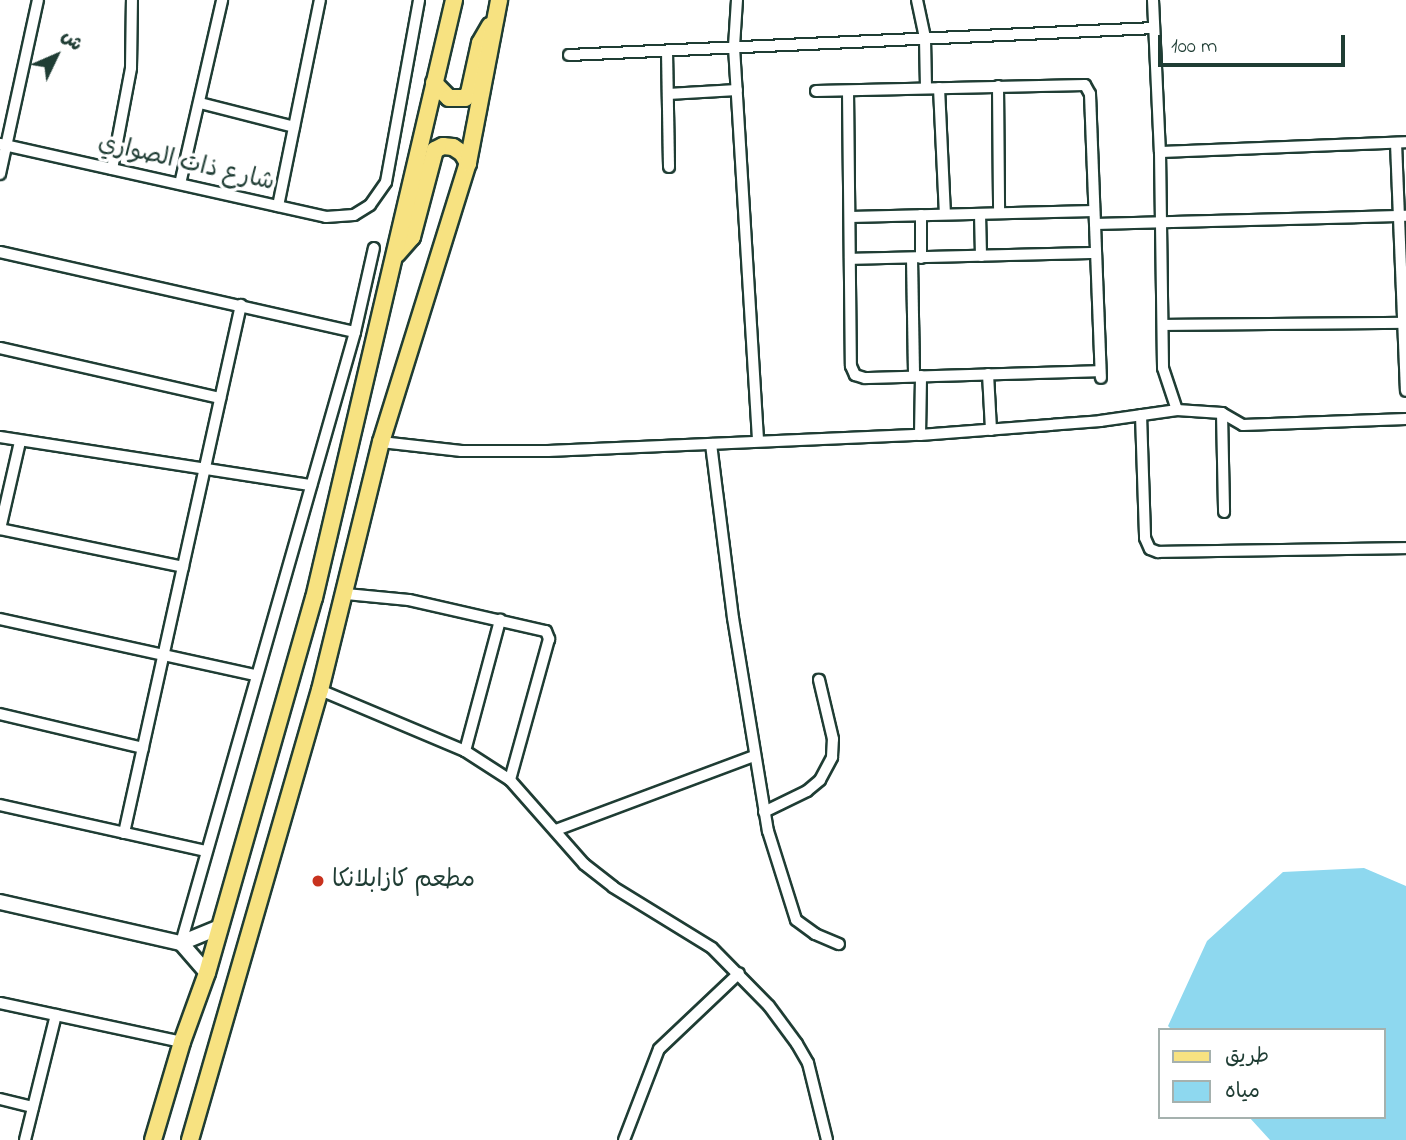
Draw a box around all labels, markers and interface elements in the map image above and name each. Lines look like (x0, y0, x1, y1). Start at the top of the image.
north arrow (21, 21, 91, 91)
scale bar (1161, 21, 1348, 65)
text: ش (54, 24, 88, 58)
text: 100 m (1171, 32, 1217, 62)
street label: شارع ذات الصواري (95, 130, 277, 198)
place label: مطعم كازابلانكا (332, 867, 475, 895)
marker: مطعم كازابلانكا (310, 873, 326, 889)
legend (1158, 1028, 1385, 1119)
text: طريق (1225, 1042, 1269, 1072)
text: مياه (1225, 1077, 1260, 1107)

